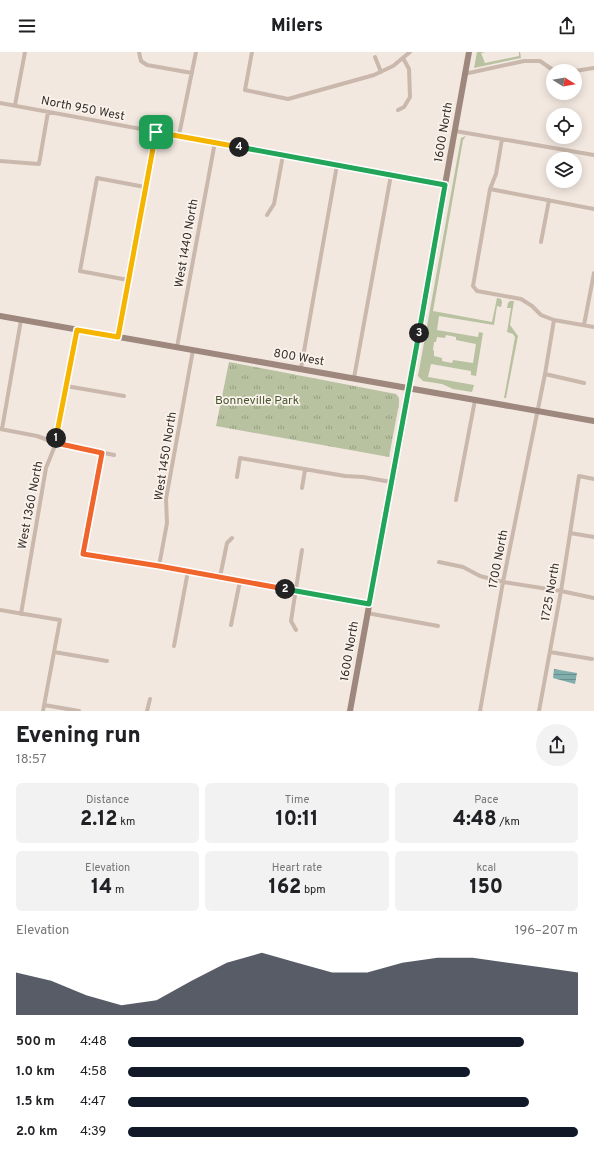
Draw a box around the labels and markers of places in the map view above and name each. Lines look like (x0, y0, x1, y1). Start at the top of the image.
pin (139, 115, 173, 149)
pin: 4 (229, 137, 249, 157)
pin: 3 (409, 323, 429, 343)
pin: 1 (46, 428, 66, 448)
pin: 2 (275, 579, 295, 599)

